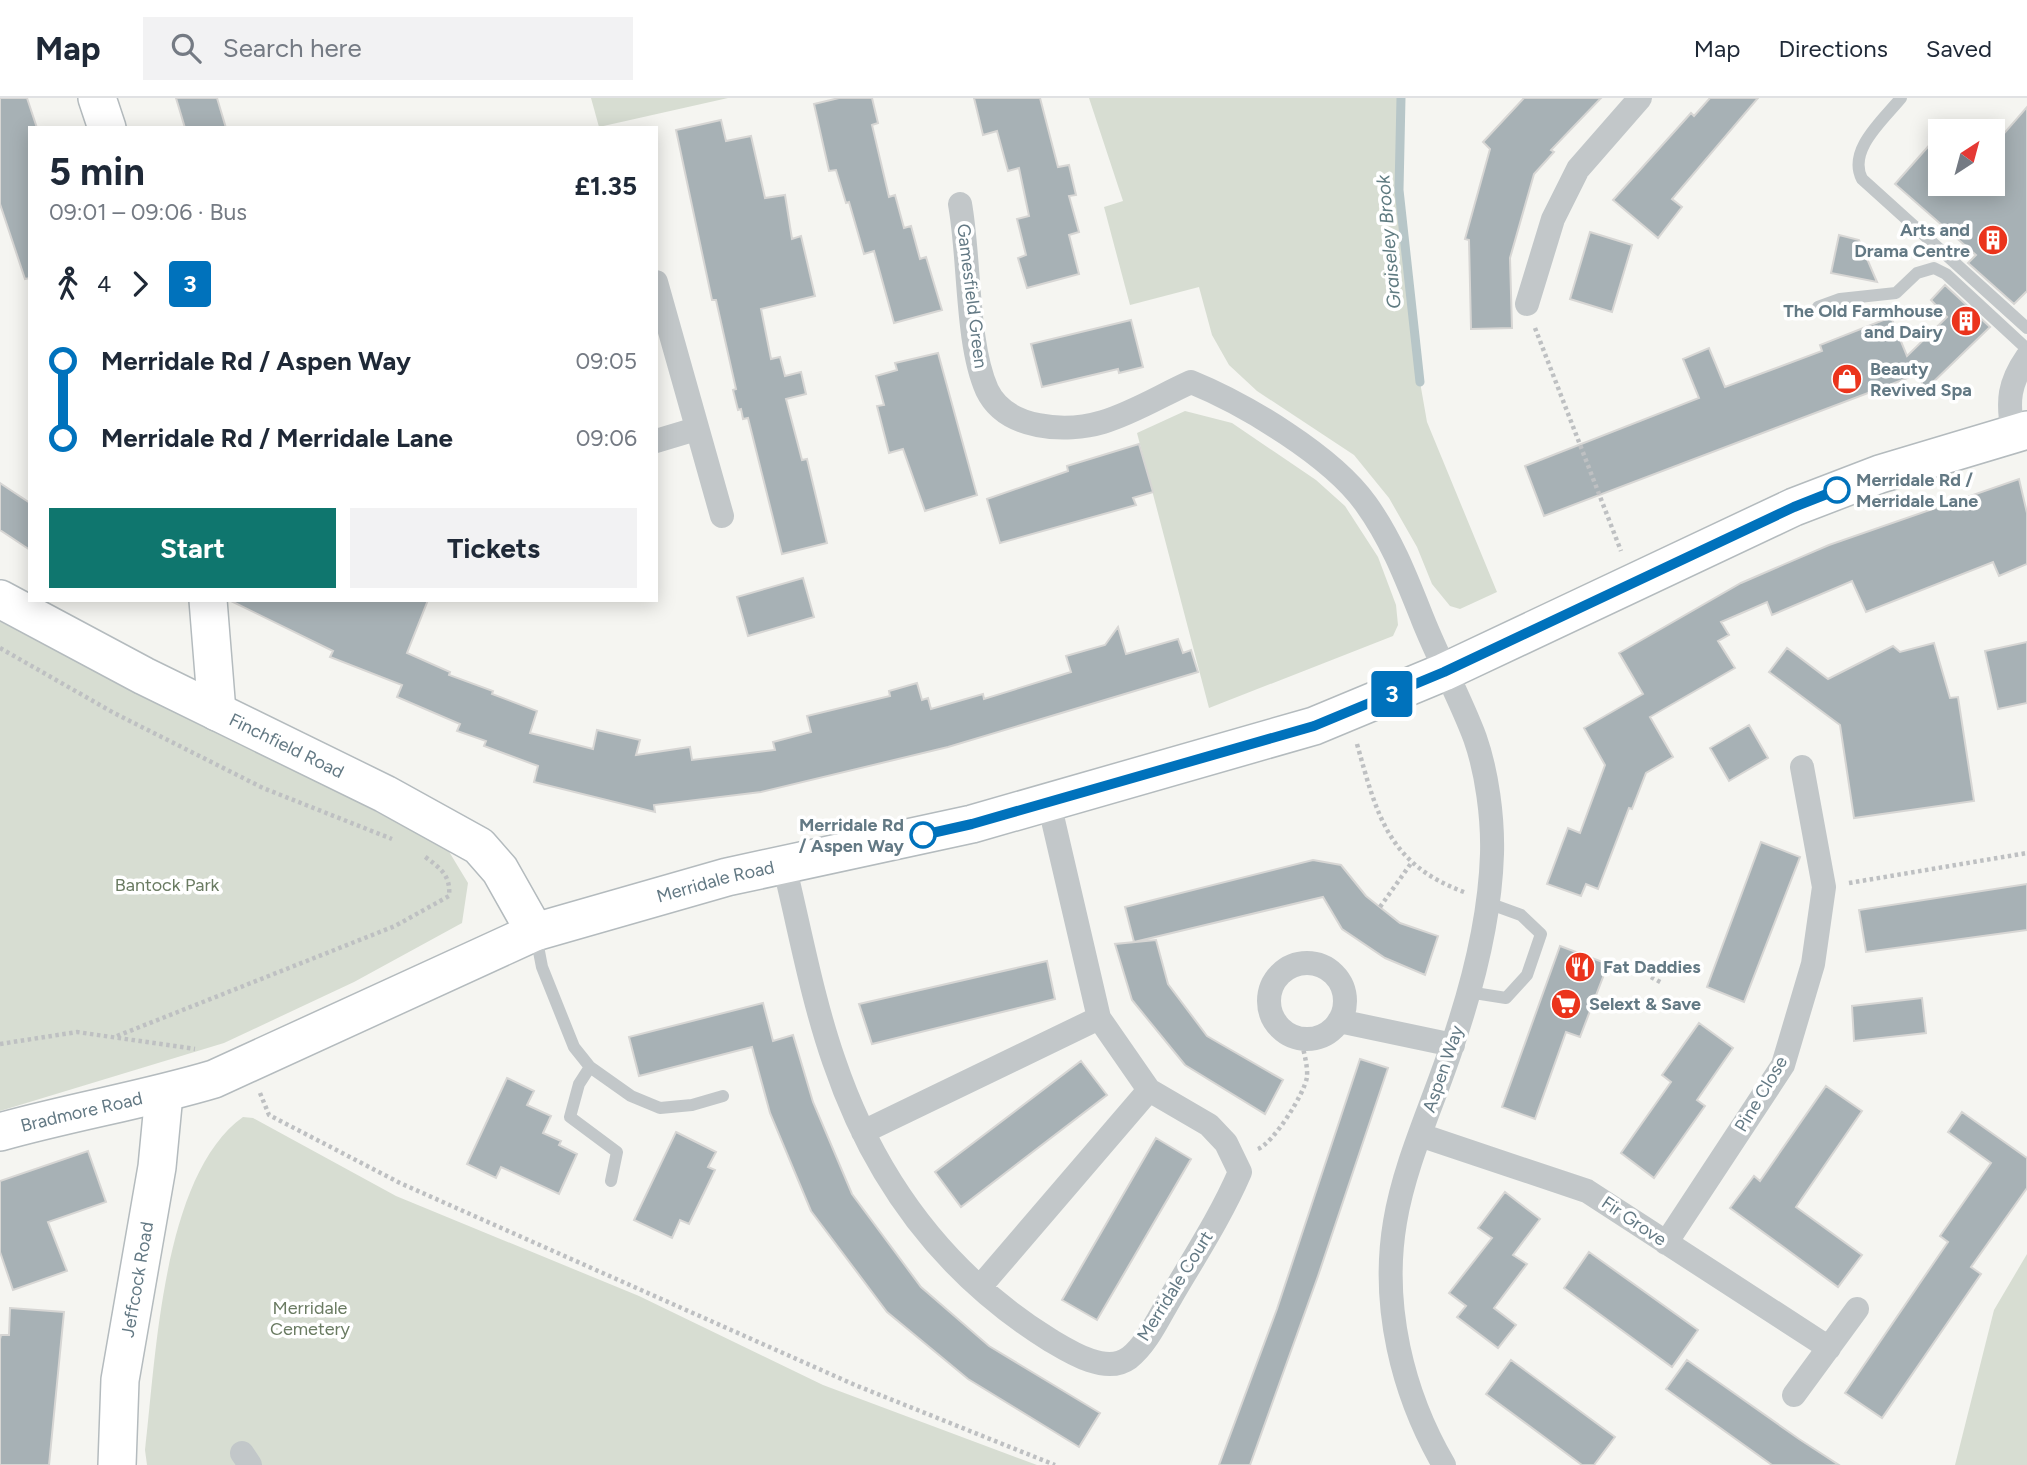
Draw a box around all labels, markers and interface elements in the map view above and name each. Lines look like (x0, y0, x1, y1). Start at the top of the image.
search box (143, 17, 633, 80)
text: Map (35, 29, 101, 68)
icon: search (167, 29, 205, 67)
text: Search here (223, 32, 362, 64)
text: Map (1694, 34, 1740, 63)
text: Directions (1778, 34, 1888, 63)
text: Saved (1926, 34, 1992, 63)
north arrow (1928, 119, 2006, 196)
map controls (1928, 119, 2005, 196)
text: 5 min (49, 149, 145, 195)
text: £1.35 (575, 170, 637, 202)
water label: Graiseley Brook (1371, 173, 1406, 310)
text: 09:01 – 09:06 · Bus (49, 198, 247, 226)
place label: Arts and Drama Centre (1854, 219, 1970, 262)
street label: Gamesfield Green (952, 222, 992, 370)
building icon: Arts and Drama Centre (1976, 223, 2010, 257)
icon: walk (49, 265, 87, 303)
icon: forward (121, 265, 159, 303)
text: 3 (183, 269, 197, 298)
text: 4 (97, 270, 111, 298)
place label: The Old Farmhouse and Dairy (1783, 300, 1944, 343)
building icon: The Old Farmhouse and Dairy (1949, 304, 1983, 338)
text: Merridale Rd / Aspen Way (101, 345, 411, 377)
text: 09:05 (575, 347, 637, 375)
place label: Beauty Revived Spa (1870, 358, 1972, 401)
shop icon: Beauty Revived Spa (1830, 362, 1864, 396)
text: Merridale Rd / Merridale Lane (101, 422, 453, 454)
text: 09:06 (576, 424, 637, 452)
place label: Merridale Rd / Merridale Lane (1856, 469, 1978, 512)
marker: Merridale Rd / Merridale Lane (1824, 477, 1850, 503)
button: Start (49, 508, 336, 588)
button: Tickets (350, 508, 637, 588)
line badge: 3 (1369, 671, 1415, 717)
text: 3 (1385, 679, 1399, 708)
street label: Finchfield Road (226, 708, 347, 783)
place label: Merridale Rd / Aspen Way (799, 814, 905, 857)
marker: Merridale Rd / Aspen Way (910, 822, 936, 848)
street label: Merridale Road (654, 856, 776, 908)
park label: Bantock Park (115, 874, 220, 896)
restaurant icon: Fat Daddies (1563, 950, 1597, 984)
place label: Fat Daddies (1603, 956, 1701, 978)
supermarket icon: Selext & Save (1549, 987, 1583, 1021)
place label: Selext & Save (1589, 993, 1701, 1015)
street label: Aspen Way (1418, 1022, 1468, 1115)
street label: Pine Close (1730, 1052, 1792, 1136)
street label: Bradmore Road (18, 1087, 145, 1137)
street label: Fir Grove (1597, 1191, 1671, 1251)
street label: Jeffcock Road (117, 1220, 158, 1339)
street label: Merridale Court (1132, 1227, 1218, 1345)
park label: Merridale Cemetery (270, 1297, 351, 1340)

